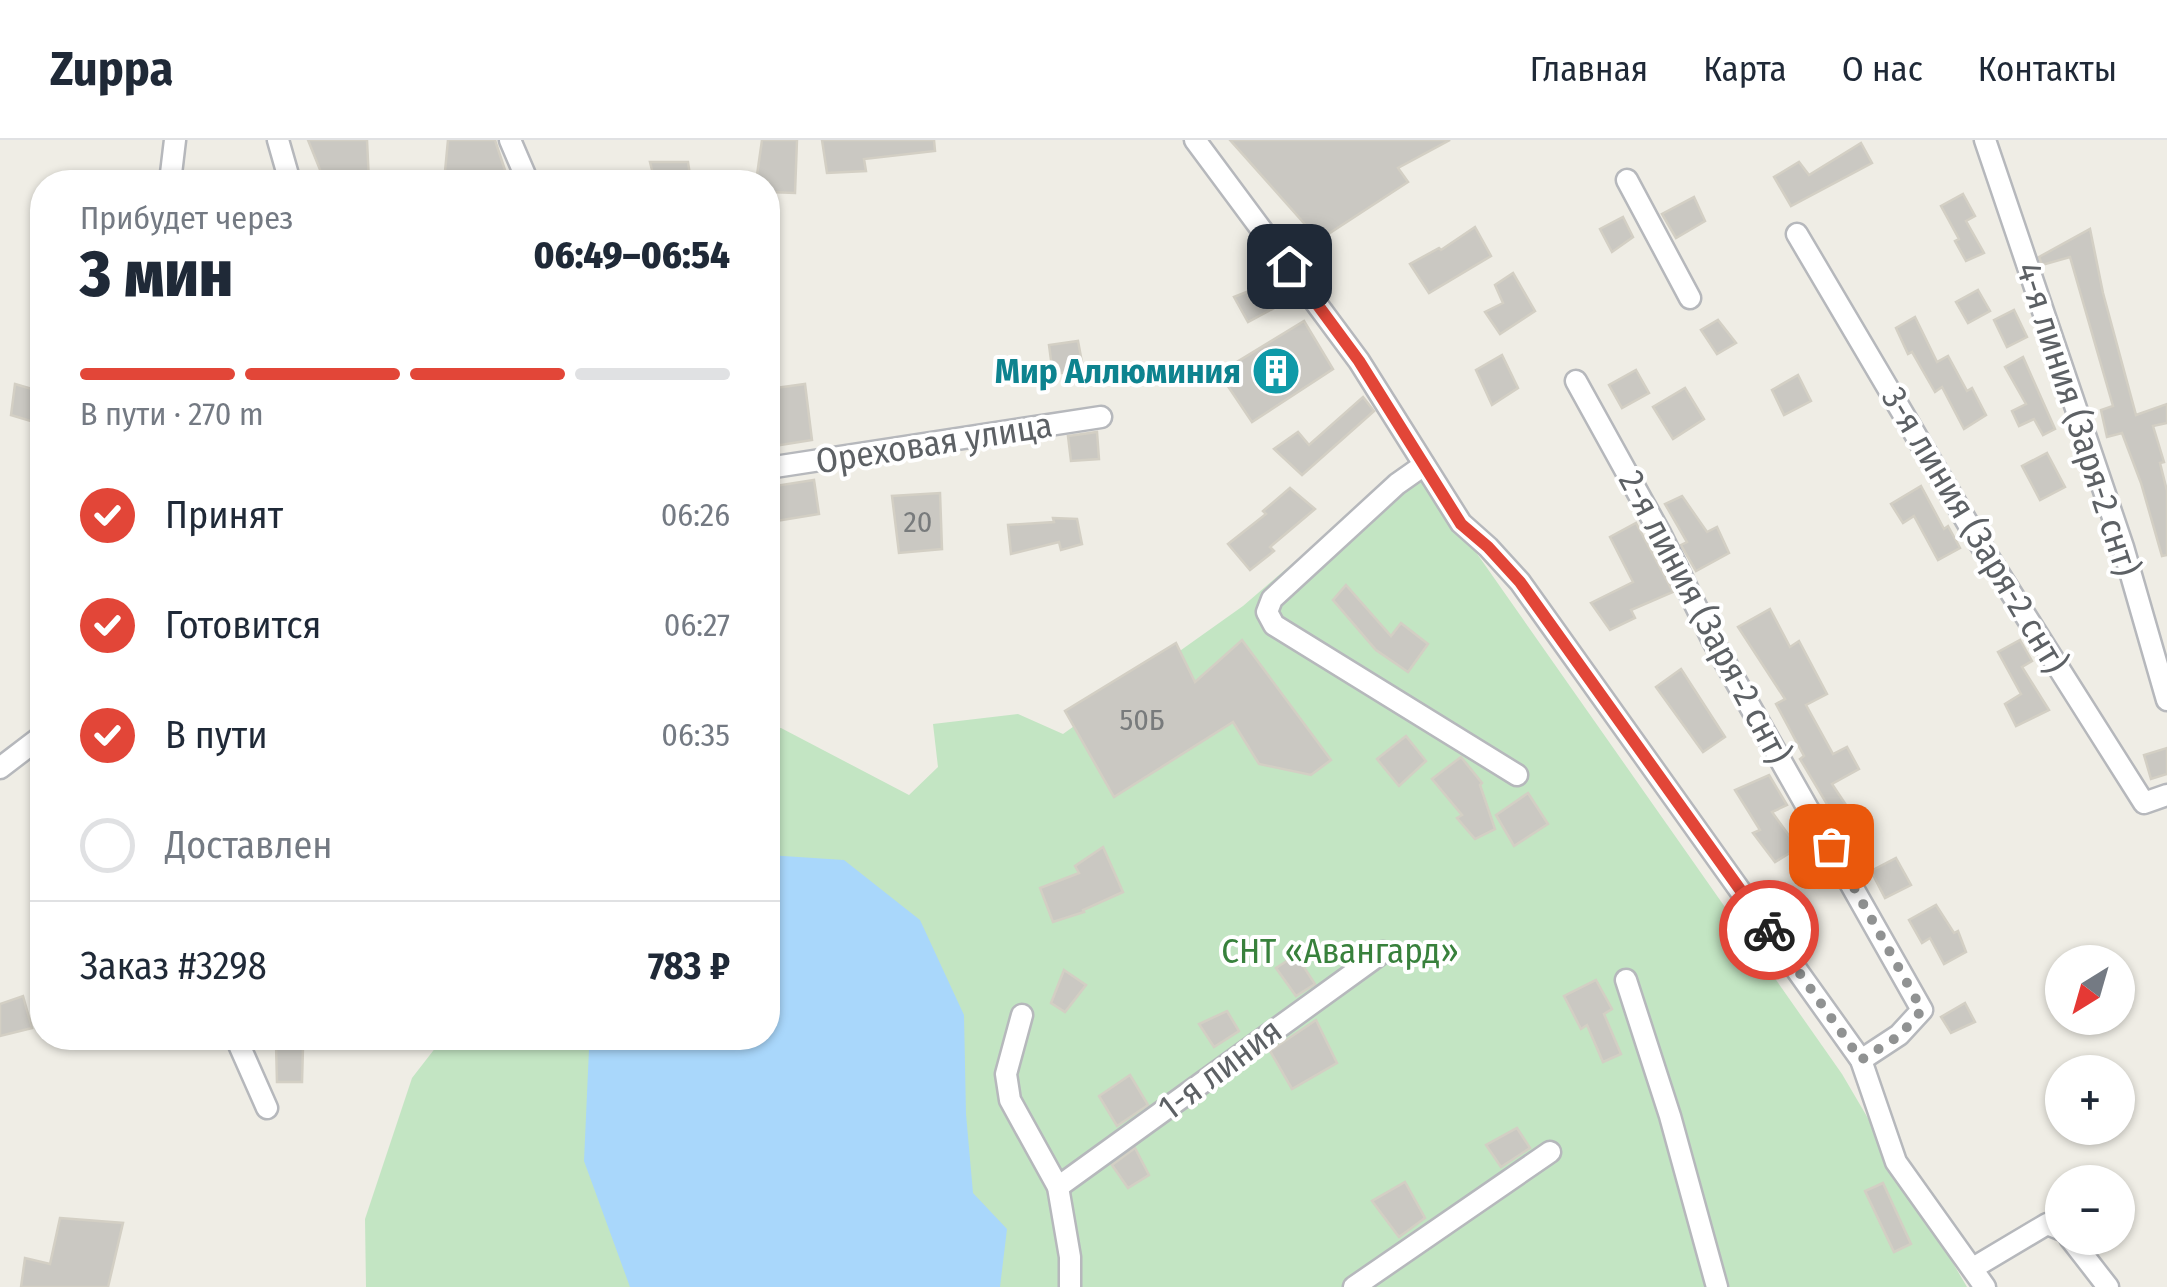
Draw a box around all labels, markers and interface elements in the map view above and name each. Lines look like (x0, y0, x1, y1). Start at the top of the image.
text: Zuppa (50, 40, 173, 98)
text: Главная (1530, 48, 1648, 90)
text: Карта (1703, 48, 1787, 90)
text: О нас (1842, 48, 1923, 90)
text: Контакты (1978, 48, 2117, 90)
text: Прибудет через (80, 199, 293, 237)
pin (1247, 224, 1332, 309)
text: 06:49–06:54 (533, 232, 730, 278)
text: 3 мин (80, 235, 233, 313)
icon: home (1262, 239, 1317, 294)
street label: 4-я линия (Заря-2 снт) (2007, 257, 2149, 581)
building icon: Мир Аллюминия (1250, 345, 1302, 397)
place label: Мир Аллюминия (995, 350, 1241, 392)
street label: 3-я линия (Заря-2 снт) (1873, 379, 2077, 681)
text: В пути · 270 m (80, 395, 264, 433)
street label: Ореховая улица (813, 404, 1055, 482)
street label: 2-я линия (Заря-2 снт) (1610, 463, 1800, 771)
icon: check (80, 488, 135, 543)
text: Принят (165, 492, 283, 538)
text: 06:26 (661, 496, 730, 534)
house number: 20 (904, 504, 932, 540)
icon: check (80, 598, 135, 653)
text: Готовится (165, 602, 321, 648)
text: 06:27 (664, 606, 730, 644)
house number: 50Б (1119, 702, 1165, 738)
icon: check (80, 708, 135, 763)
text: В пути (165, 712, 268, 758)
text: 06:35 (661, 716, 730, 754)
pin (1789, 804, 1874, 889)
icon: bag (1804, 819, 1859, 874)
text: Доставлен (165, 822, 332, 868)
courier (1719, 880, 1819, 980)
icon: bike (1742, 903, 1797, 958)
park label: СНТ «Авангард» (1221, 930, 1459, 972)
text: Заказ #3298 (80, 943, 267, 989)
text: 783 ₽ (648, 943, 730, 989)
north arrow (2045, 945, 2135, 1035)
map controls (2045, 945, 2135, 1255)
street label: 1-я линия (1150, 1009, 1290, 1129)
button: + (2045, 1055, 2135, 1145)
button: − (2045, 1165, 2135, 1255)

